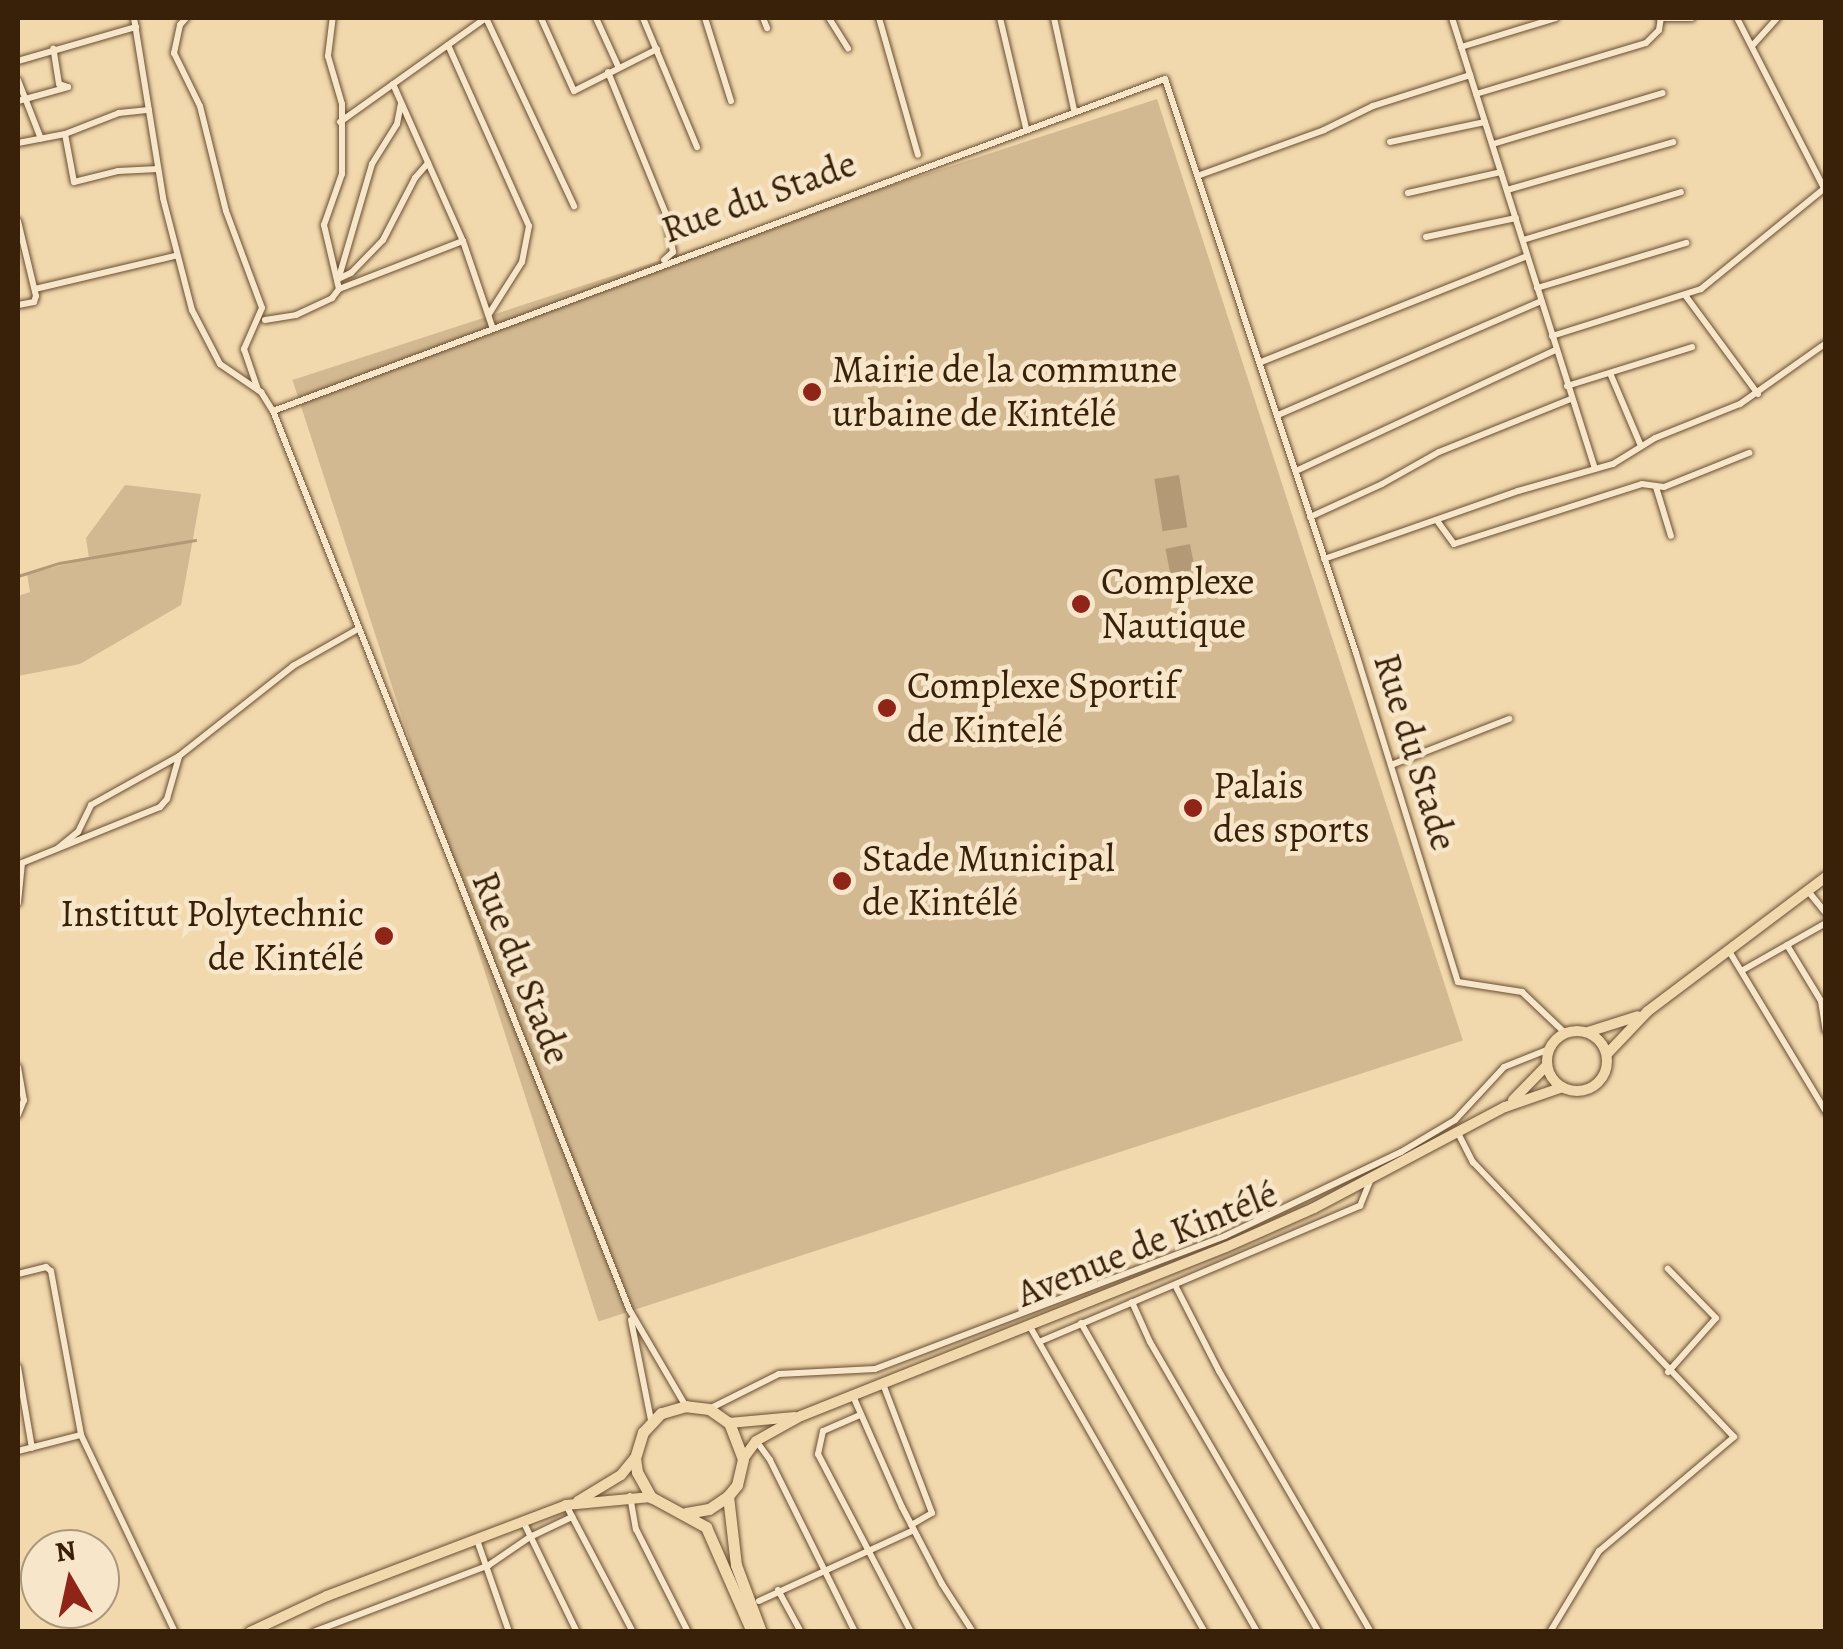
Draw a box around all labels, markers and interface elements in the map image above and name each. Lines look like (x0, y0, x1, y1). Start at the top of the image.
street label: Rue du Stade (656, 141, 862, 253)
place label: Mairie de la commune urbaine de Kintélé (832, 347, 1178, 436)
marker: Mairie de la commune urbaine de Kintélé (801, 381, 823, 403)
place label: Complexe Nautique (1101, 559, 1254, 648)
marker: Complexe Nautique (1070, 593, 1092, 615)
street label: Rue du Stade (1363, 648, 1467, 856)
place label: Complexe Sportif de Kintelé (907, 663, 1177, 752)
marker: Complexe Sportif de Kintelé (876, 697, 898, 719)
place label: Palais des sports (1213, 763, 1370, 852)
marker: Palais des sports (1182, 797, 1204, 819)
place label: Stade Municipal de Kintélé (862, 836, 1115, 926)
street label: Rue du Stade (462, 865, 580, 1071)
marker: Stade Municipal de Kintélé (831, 870, 853, 892)
place label: Institut Polytechnic de Kintélé (60, 891, 364, 981)
marker: Institut Polytechnic de Kintélé (373, 925, 395, 947)
street label: Avenue de Kintélé (1010, 1171, 1284, 1317)
north arrow (20, 1529, 120, 1629)
text: N (53, 1531, 79, 1572)

